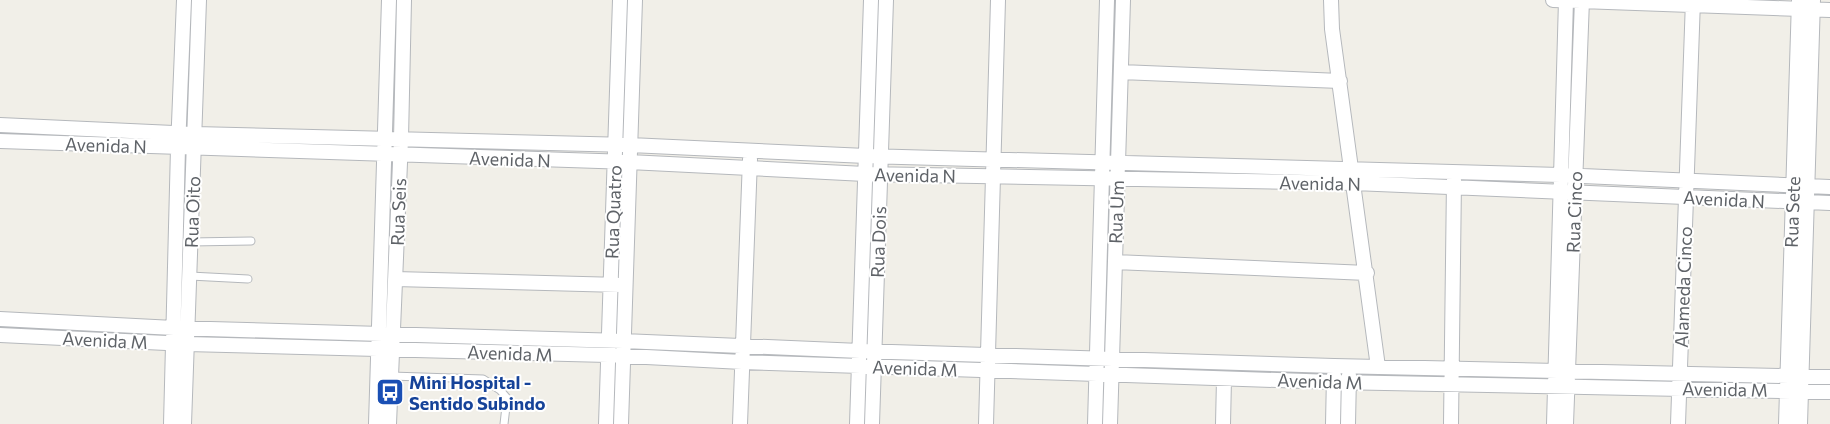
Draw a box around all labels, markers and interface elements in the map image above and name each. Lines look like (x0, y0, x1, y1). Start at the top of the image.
street label: Avenida N (65, 133, 147, 157)
street label: Avenida N (469, 147, 551, 171)
street label: Avenida N (874, 163, 956, 187)
street label: Rua Quatro (600, 165, 626, 259)
street label: Avenida N (1279, 171, 1361, 195)
street label: Rua Cinco (1562, 171, 1586, 253)
street label: Rua Oito (180, 176, 204, 248)
street label: Rua Sete (1780, 176, 1804, 248)
street label: Rua Seis (386, 178, 410, 246)
street label: Rua Um (1104, 180, 1128, 244)
street label: Avenida N (1683, 186, 1765, 212)
street label: Rua Dois (866, 206, 890, 278)
street label: Alameda Cinco (1670, 226, 1696, 348)
street label: Avenida M (62, 327, 148, 353)
street label: Avenida M (467, 341, 553, 365)
street label: Avenida M (872, 356, 958, 380)
street label: Avenida M (1277, 369, 1363, 393)
place label: Mini Hospital - Sentido Subindo (409, 371, 546, 414)
bus stop icon: Mini Hospital - Sentido Subindo (375, 377, 405, 407)
street label: Avenida M (1682, 377, 1768, 401)

